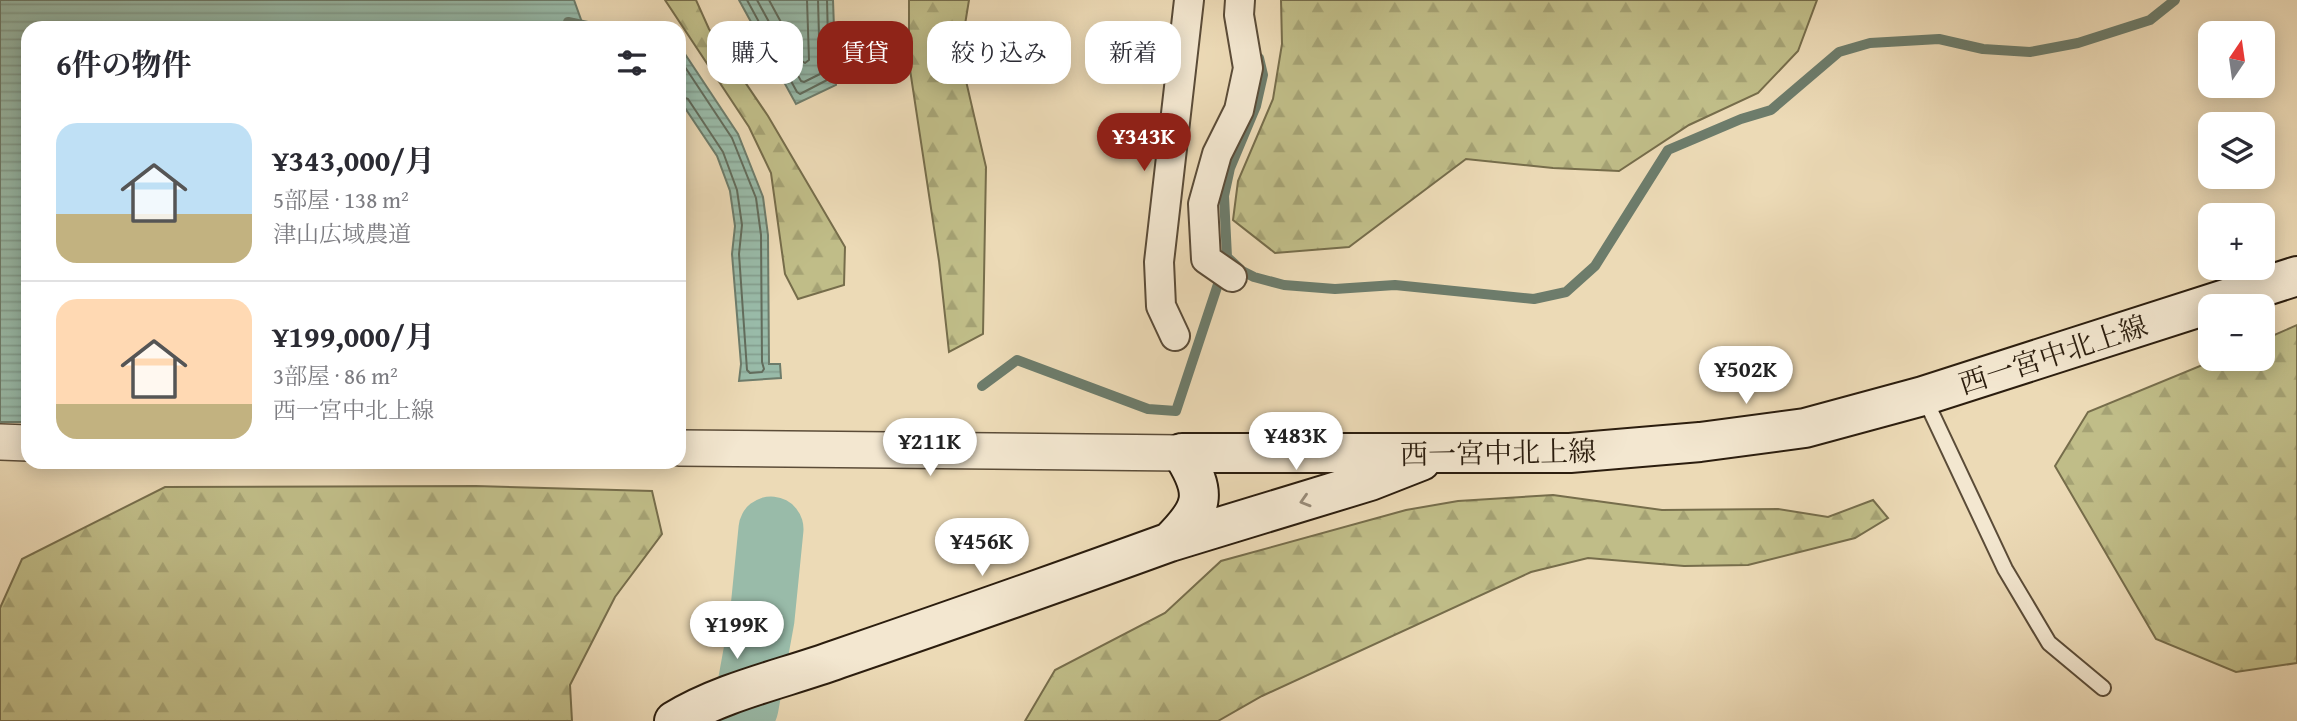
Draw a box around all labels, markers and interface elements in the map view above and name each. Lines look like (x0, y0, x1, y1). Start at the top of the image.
chip: 購入 (707, 21, 803, 84)
chip: 賃貸 (817, 21, 913, 84)
chip: 絞り込み (927, 21, 1071, 84)
chip: 新着 (1085, 21, 1181, 84)
north arrow (2198, 21, 2275, 98)
map controls (2198, 21, 2275, 371)
text: 6件の物件 (56, 42, 192, 86)
icon: filters (613, 44, 651, 82)
button: layers (2198, 112, 2275, 189)
pin: ¥343K (1095, 114, 1193, 173)
text: ¥343K (1113, 119, 1175, 152)
text: ¥343,000/月 (273, 138, 435, 182)
icon: home (112, 151, 196, 235)
text: 5部屋 · 138 m² (273, 183, 409, 216)
button: + (2198, 203, 2275, 280)
text: 津山広域農道 (273, 217, 411, 250)
button: − (2198, 294, 2275, 371)
street label: 西一宮中北上線 (1953, 304, 2153, 404)
text: ¥199,000/月 (273, 314, 435, 358)
icon: home (112, 327, 196, 411)
pin: ¥502K (1697, 346, 1795, 406)
text: ¥502K (1715, 352, 1777, 385)
text: 3部屋 · 86 m² (273, 359, 398, 392)
text: 西一宮中北上線 (273, 393, 434, 426)
pin: ¥483K (1247, 412, 1345, 472)
text: ¥483K (1265, 418, 1327, 451)
pin: ¥211K (881, 419, 979, 478)
text: ¥211K (899, 424, 961, 457)
street label: 西一宮中北上線 (1400, 430, 1596, 474)
one-way arrow (1299, 492, 1311, 507)
pin: ¥456K (933, 518, 1031, 578)
text: ¥456K (951, 524, 1013, 557)
pin: ¥199K (688, 602, 786, 661)
text: ¥199K (706, 607, 768, 640)

